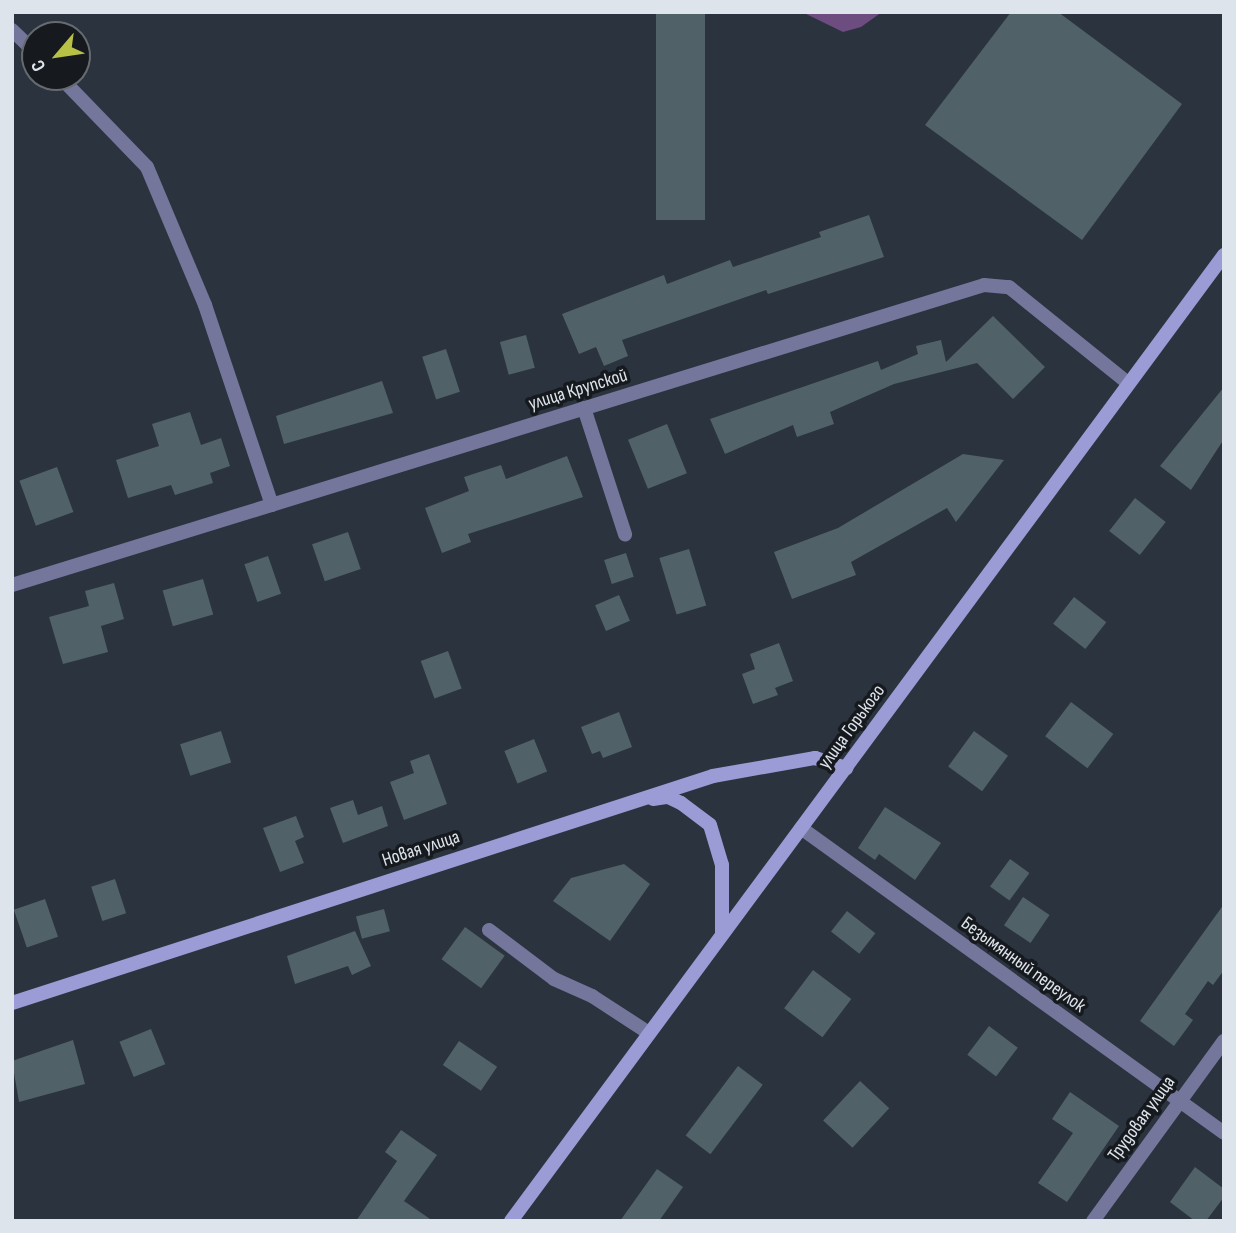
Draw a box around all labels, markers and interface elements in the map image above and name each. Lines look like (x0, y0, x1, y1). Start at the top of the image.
north arrow (21, 21, 91, 91)
text: С (27, 56, 51, 75)
street label: улица Крупской (526, 364, 630, 416)
street label: улица Горького (814, 680, 890, 774)
street label: Новая улица (379, 826, 463, 872)
street label: Безымянный переулок (956, 912, 1090, 1018)
street label: Трудовая улица (1103, 1072, 1181, 1166)

